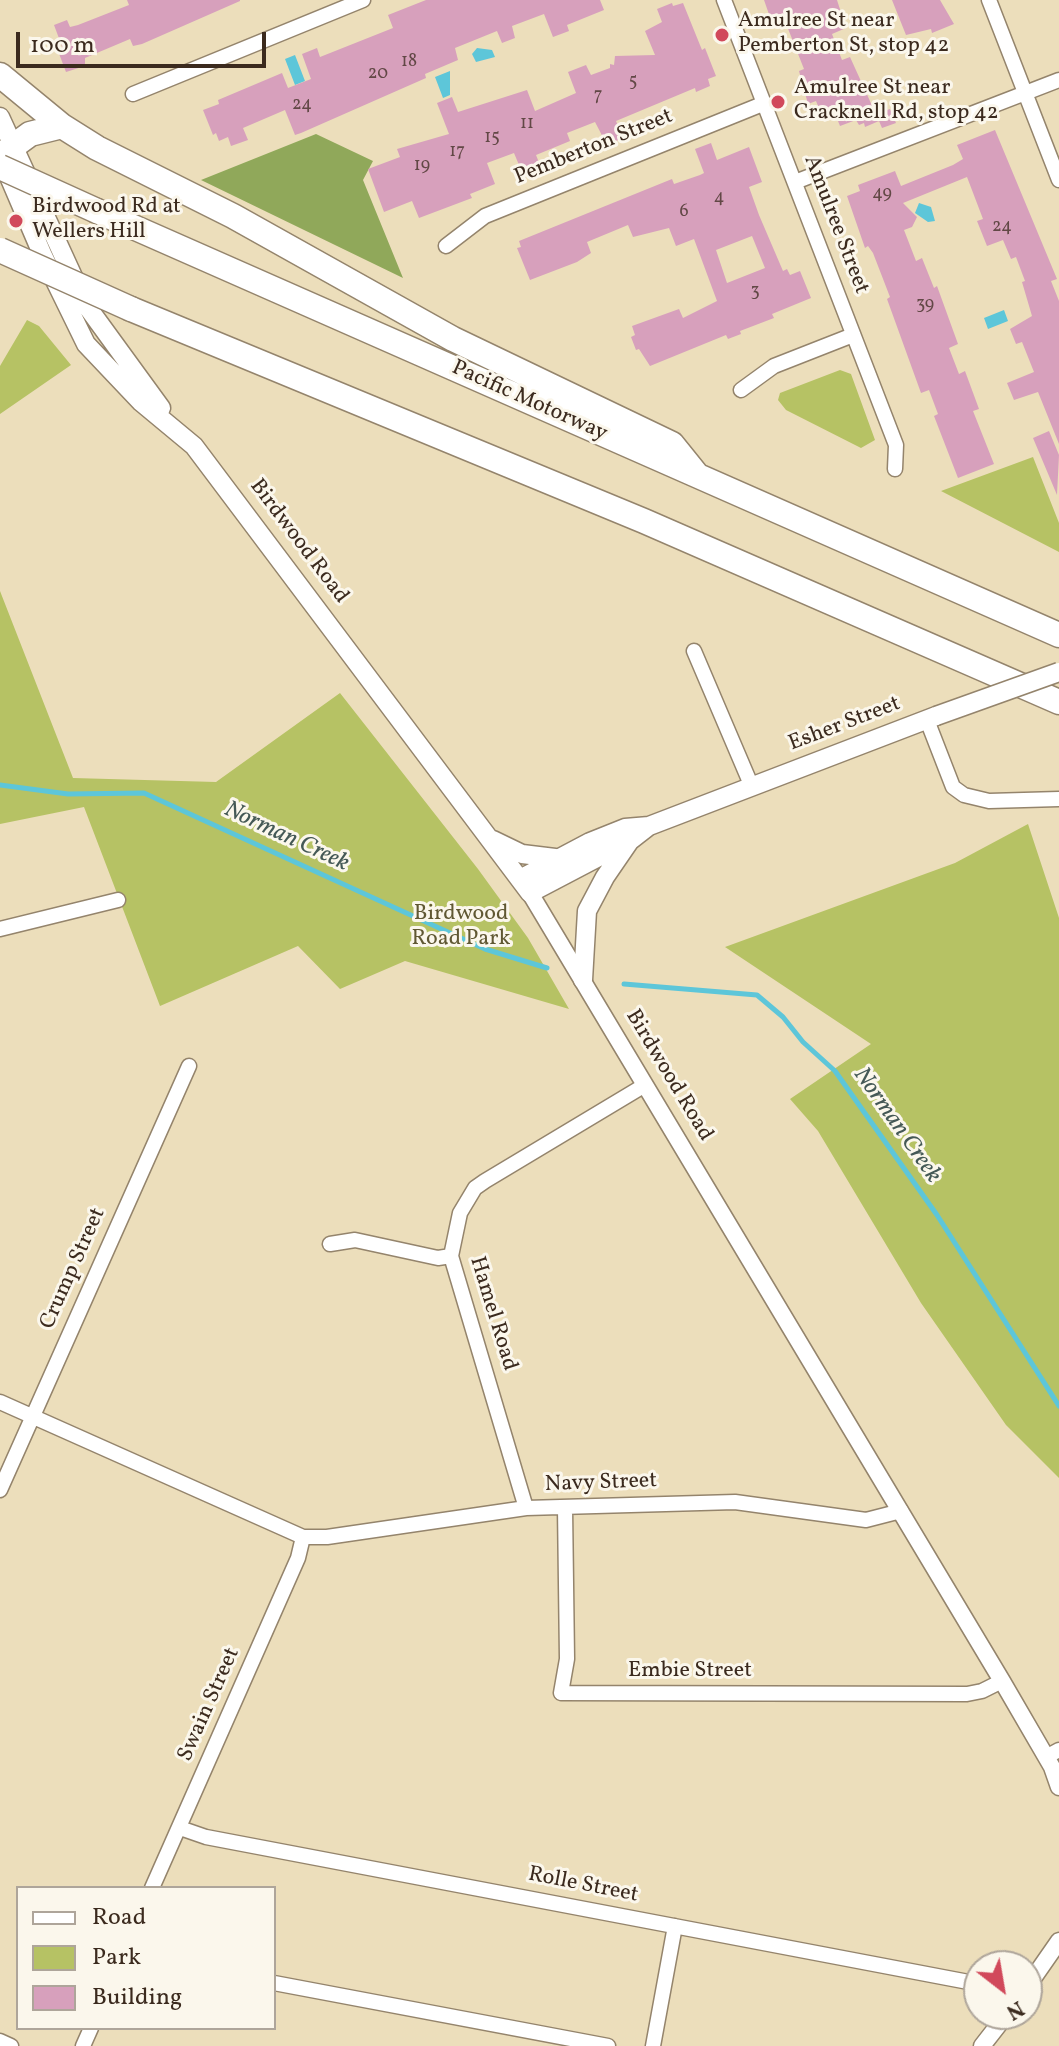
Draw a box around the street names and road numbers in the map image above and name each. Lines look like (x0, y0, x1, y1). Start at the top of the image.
street label: Pemberton Street (511, 104, 677, 192)
street label: Amulree Street (797, 152, 873, 298)
street label: Pacific Motorway (447, 356, 611, 448)
street label: Birdwood Road (243, 475, 353, 609)
street label: Esher Street (785, 692, 905, 758)
street label: Birdwood Road (618, 1005, 718, 1147)
street label: Crump Street (35, 1204, 113, 1334)
street label: Hamel Road (462, 1254, 522, 1374)
street label: Navy Street (544, 1469, 658, 1499)
street label: Swain Street (173, 1644, 247, 1766)
street label: Embie Street (628, 1659, 752, 1685)
street label: Rolle Street (526, 1862, 640, 1910)

